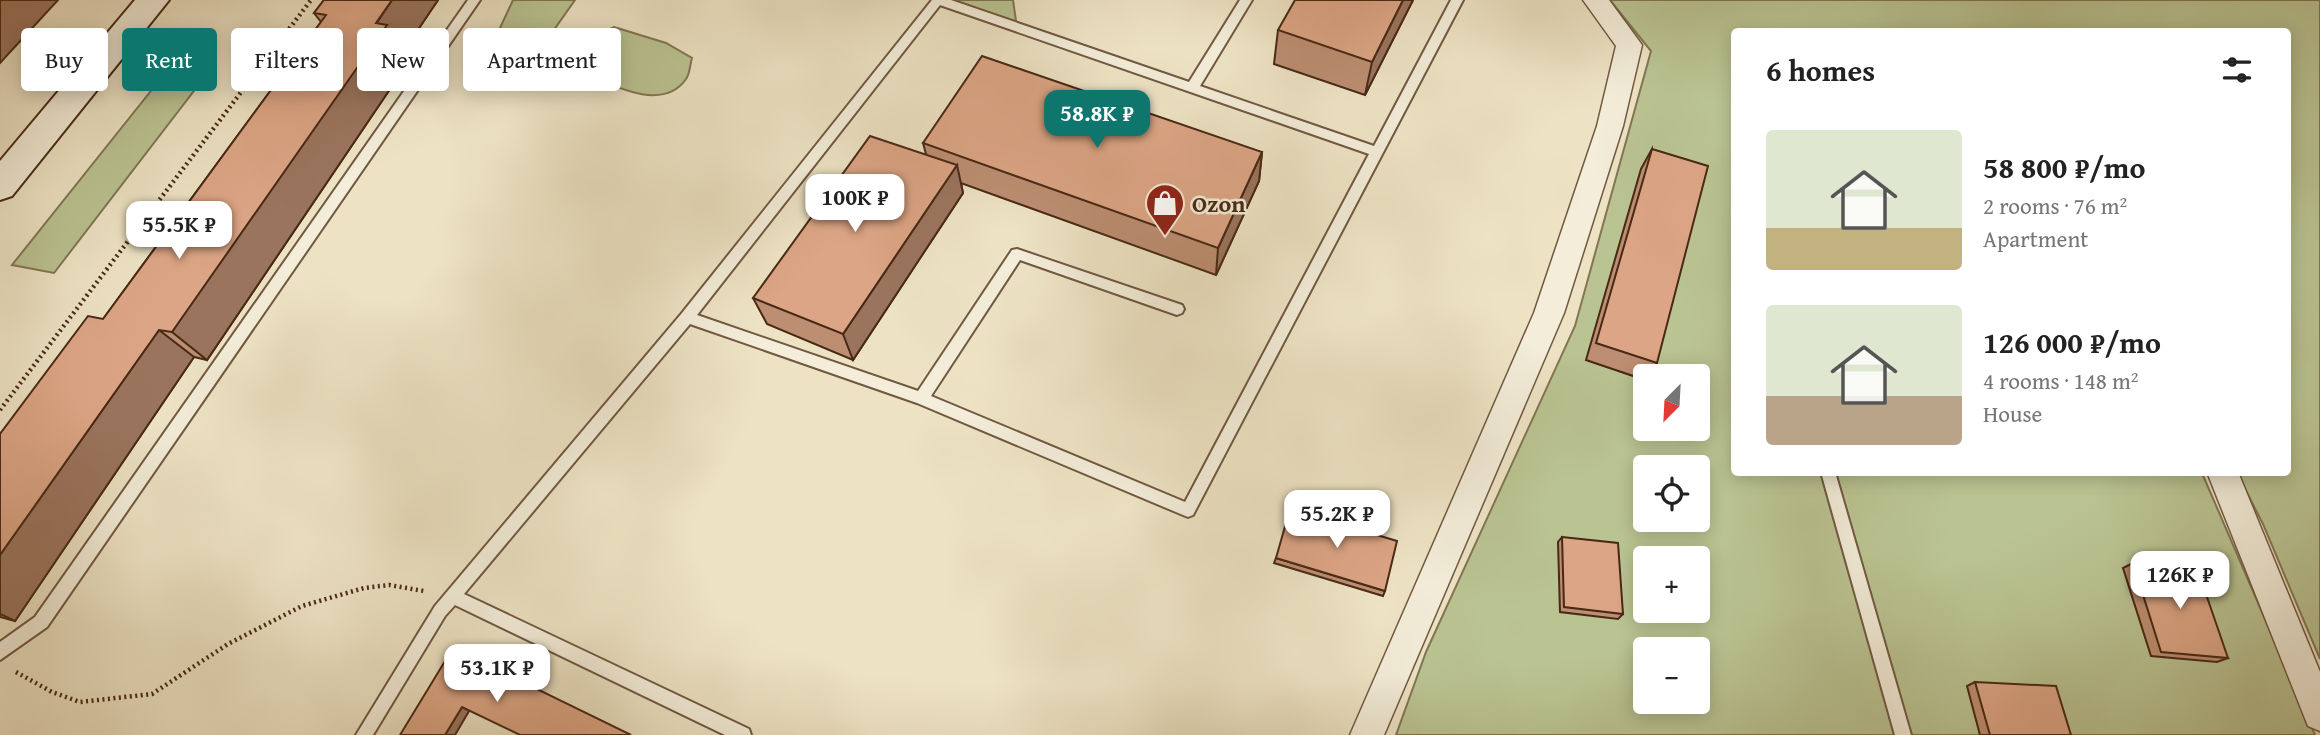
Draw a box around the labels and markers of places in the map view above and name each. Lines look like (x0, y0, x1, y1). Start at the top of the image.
pin: 58.8K ₽ (1032, 90, 1162, 150)
pin: 100K ₽ (798, 174, 912, 234)
shop icon: Ozon (1144, 182, 1186, 237)
place label: Ozon (1192, 186, 1246, 221)
pin: 55.5K ₽ (114, 202, 244, 261)
pin: 55.2K ₽ (1272, 490, 1402, 550)
pin: 126K ₽ (2123, 552, 2237, 611)
pin: 53.1K ₽ (432, 644, 562, 704)

